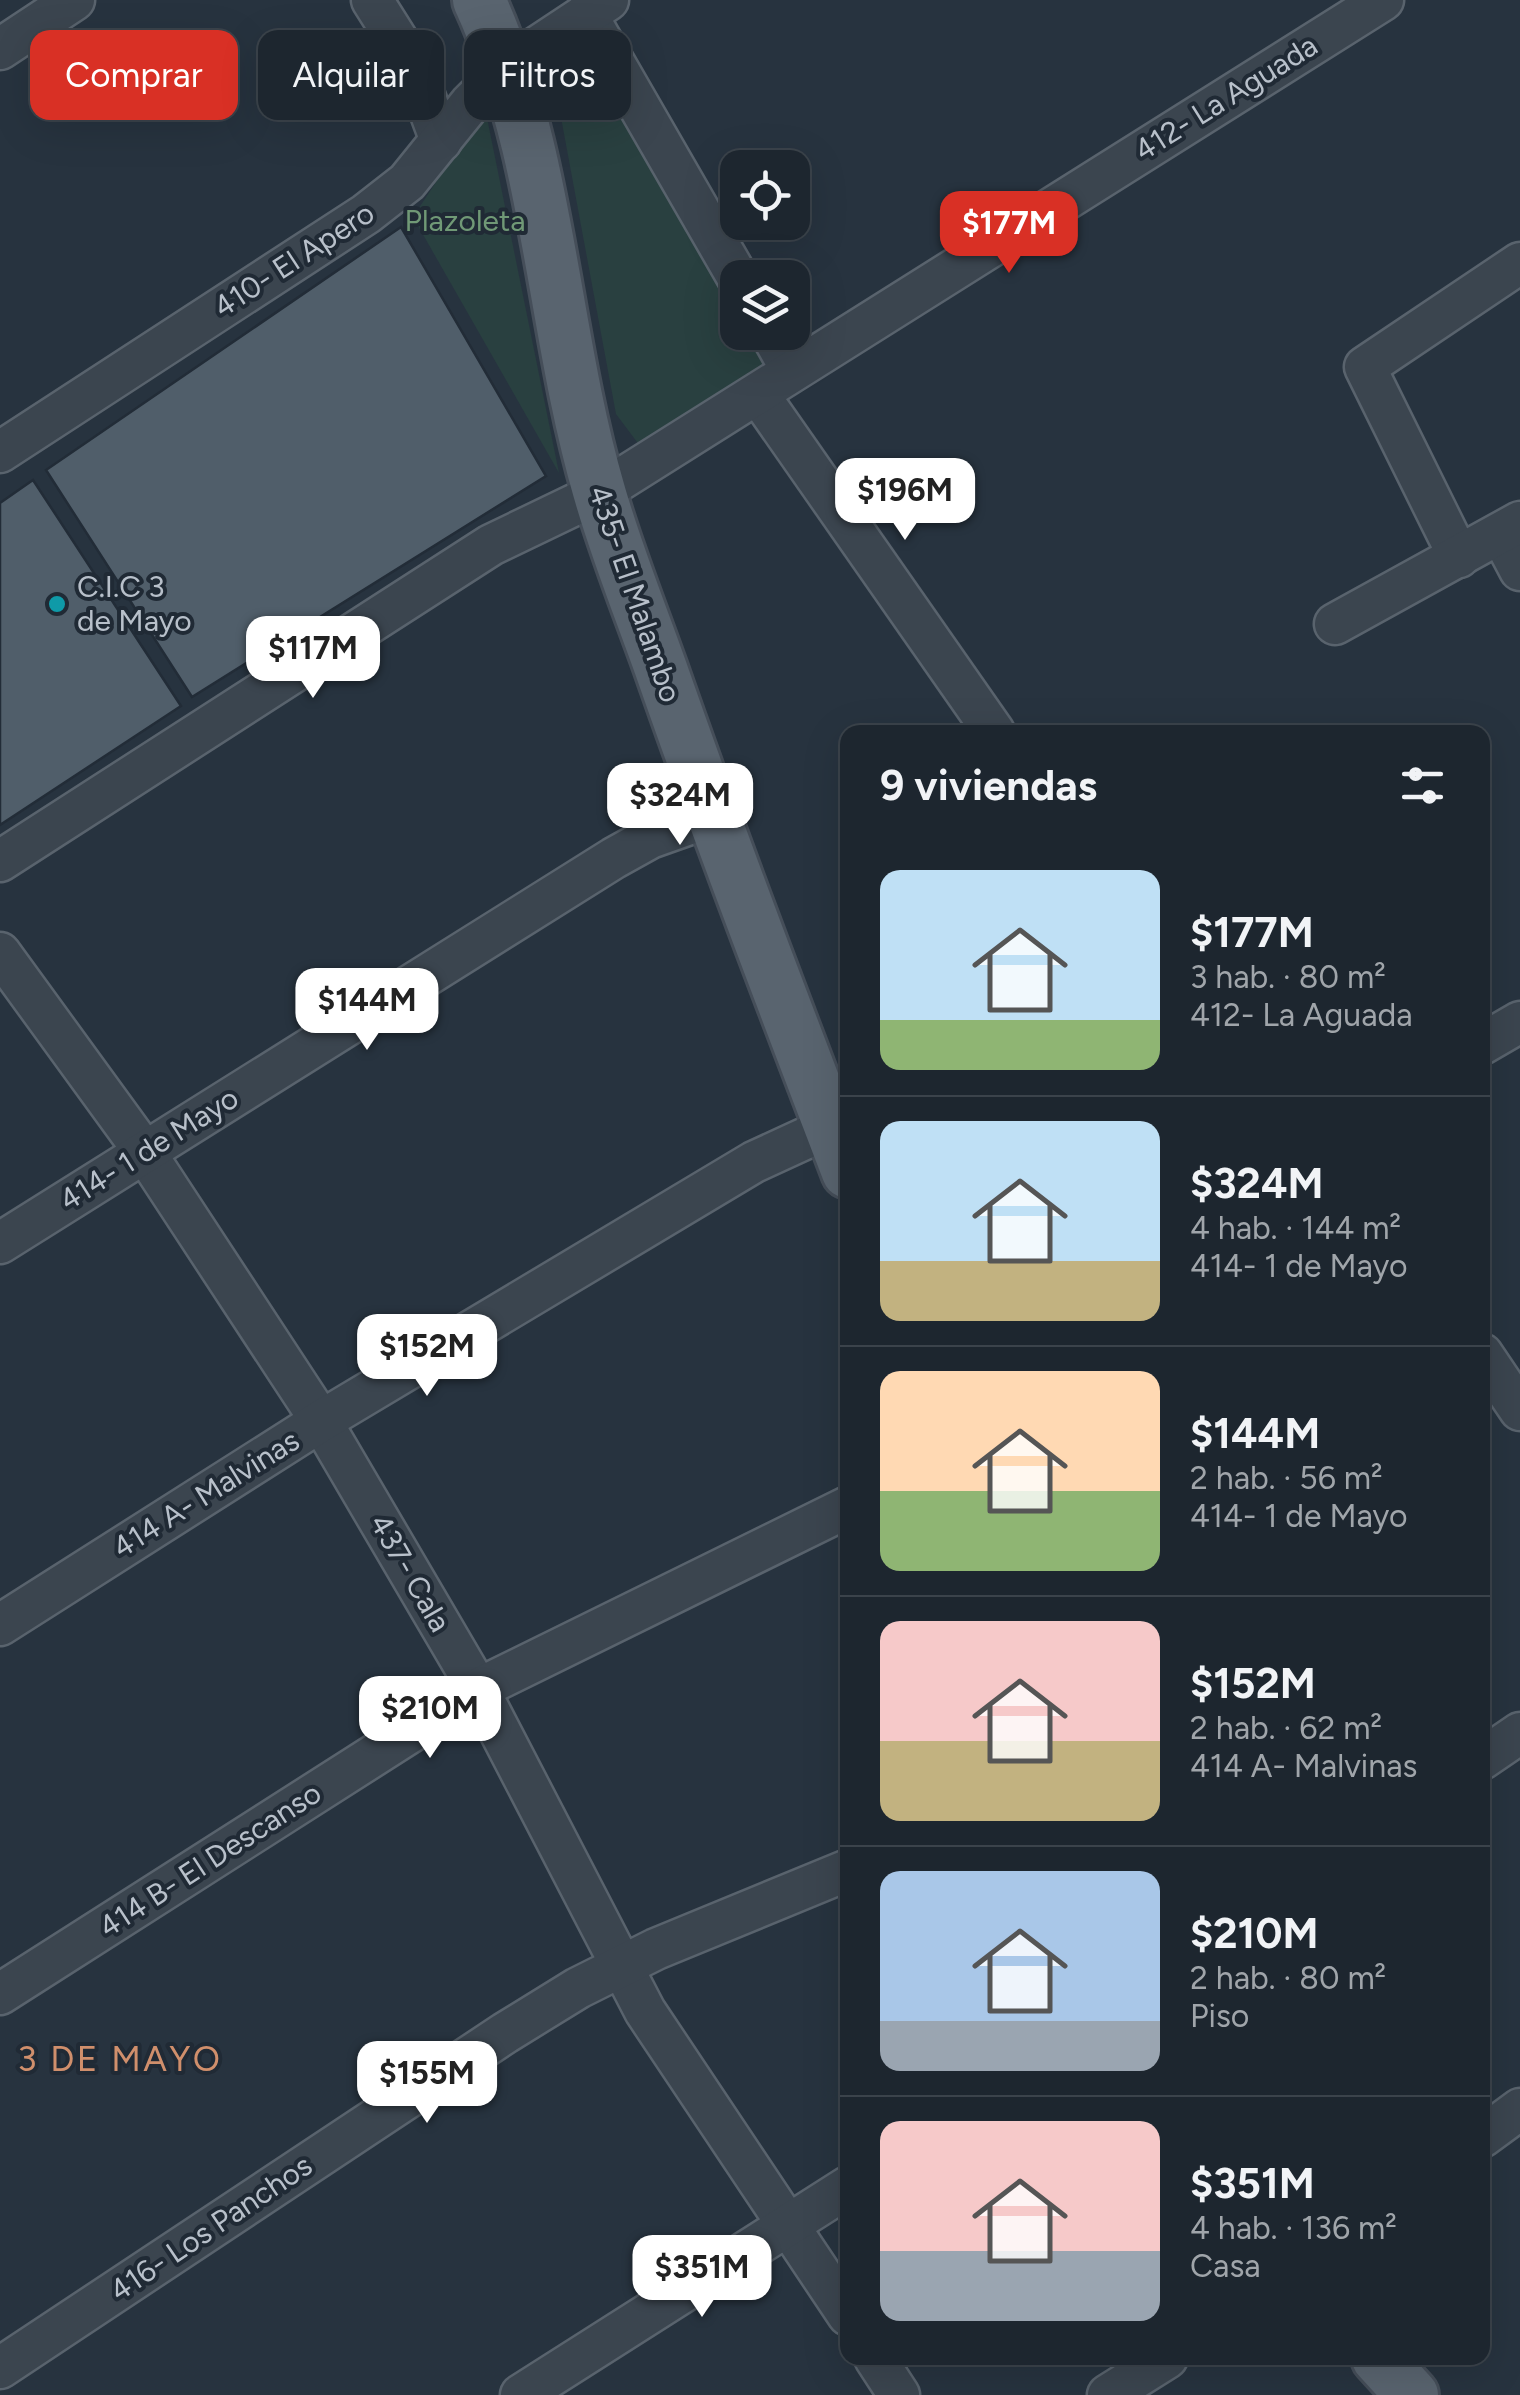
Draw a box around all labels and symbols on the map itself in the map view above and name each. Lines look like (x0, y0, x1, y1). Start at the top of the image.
street label: 412- La Aguada (1127, 27, 1324, 169)
pin: $177M (939, 191, 1079, 276)
street label: 410- El Apero (207, 194, 381, 325)
park label: Plazoleta (405, 202, 525, 239)
pin: $196M (835, 458, 975, 543)
street label: 435- El Malambo (581, 481, 690, 707)
place label: C.I.C 3 de Mayo (77, 568, 192, 639)
marker: C.I.C 3 de Mayo (46, 593, 68, 615)
pin: $117M (243, 616, 383, 701)
pin: $324M (610, 763, 750, 848)
pin: $144M (297, 968, 437, 1053)
street label: 414- 1 de Mayo (52, 1079, 245, 1218)
pin: $152M (357, 1314, 497, 1399)
street label: 414 A- Malvinas (106, 1421, 306, 1566)
street label: 437- Cala (362, 1507, 459, 1638)
pin: $210M (360, 1676, 500, 1761)
street label: 414 B- El Descanso (92, 1774, 328, 1945)
district label: 3 DE MAYO (18, 2038, 222, 2080)
pin: $155M (357, 2041, 497, 2126)
street label: 416- Los Panchos (103, 2146, 319, 2309)
pin: $351M (632, 2235, 772, 2320)

